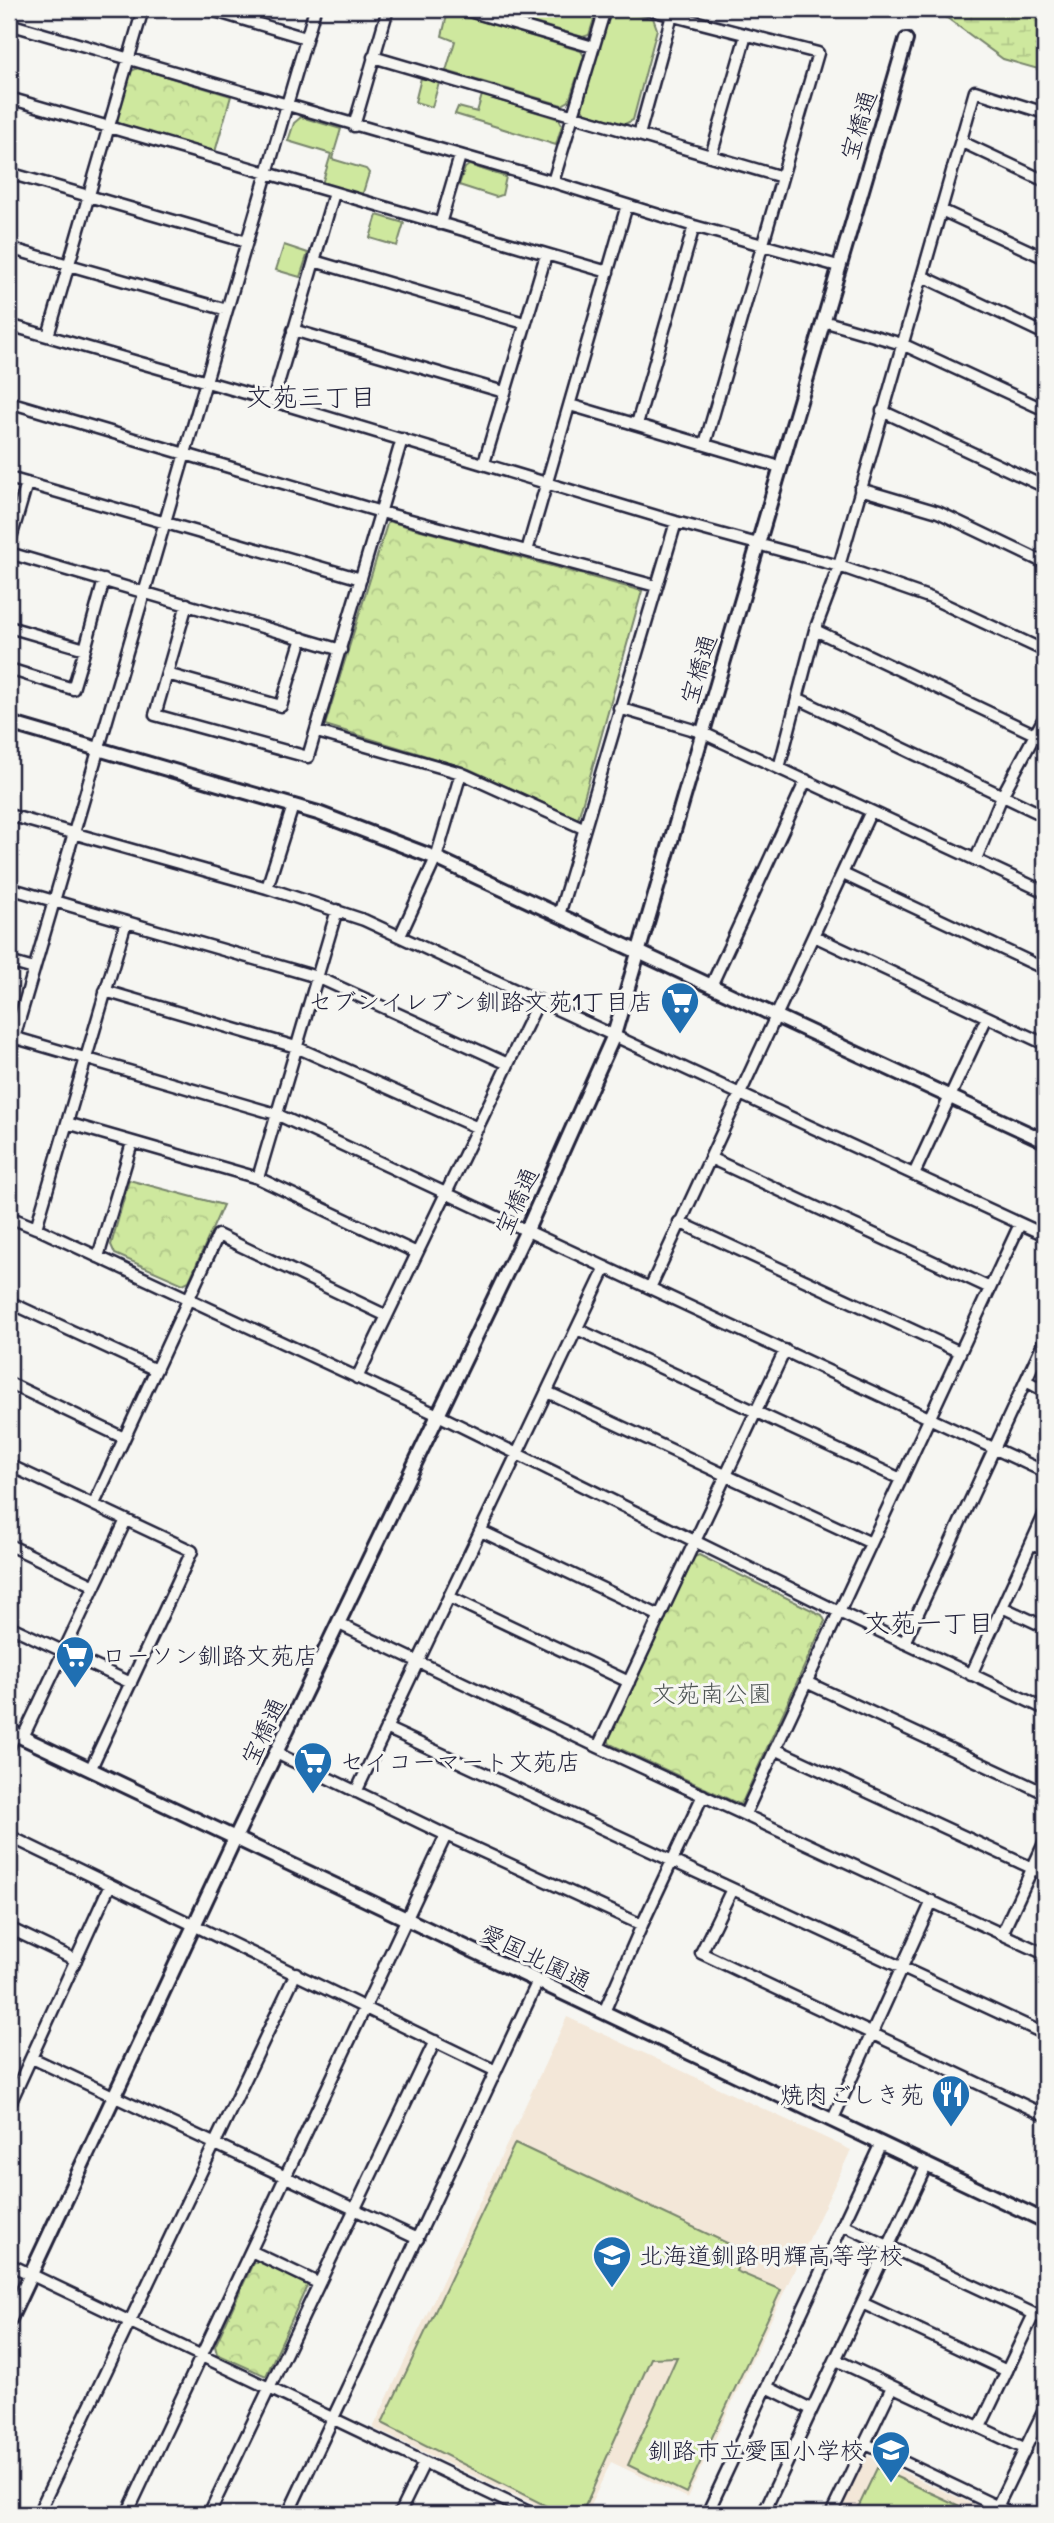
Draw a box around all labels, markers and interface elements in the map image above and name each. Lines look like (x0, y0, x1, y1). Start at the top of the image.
street label: 宝橋通 (832, 86, 884, 164)
district label: 文苑三丁目 (246, 379, 376, 414)
street label: 宝橋通 (672, 630, 724, 708)
supermarket icon: セブンイレブン釧路文苑1丁目店 (659, 980, 701, 1035)
place label: セブンイレブン釧路文苑1丁目店 (308, 985, 653, 1017)
street label: 宝橋通 (486, 1162, 546, 1240)
district label: 文苑一丁目 (864, 1605, 994, 1640)
supermarket icon: ローソン釧路文苑店 (54, 1634, 96, 1689)
place label: ローソン釧路文苑店 (102, 1639, 318, 1671)
park label: 文苑南公園 (652, 1677, 772, 1709)
street label: 宝橋通 (233, 1692, 293, 1770)
supermarket icon: セイコーマート文苑店 (292, 1740, 334, 1795)
place label: セイコーマート文苑店 (340, 1745, 580, 1777)
street label: 愛国北園通 (475, 1916, 597, 1998)
restaurant icon: 焼肉ごしき苑 (930, 2073, 972, 2128)
place label: 焼肉ごしき苑 (780, 2078, 924, 2110)
school or university icon: 北海道釧路明輝高等学校 (591, 2234, 633, 2289)
place label: 北海道釧路明輝高等学校 (639, 2239, 903, 2271)
school or university icon: 釧路市立愛国小学校 (870, 2429, 912, 2484)
place label: 釧路市立愛国小学校 (648, 2434, 864, 2466)

